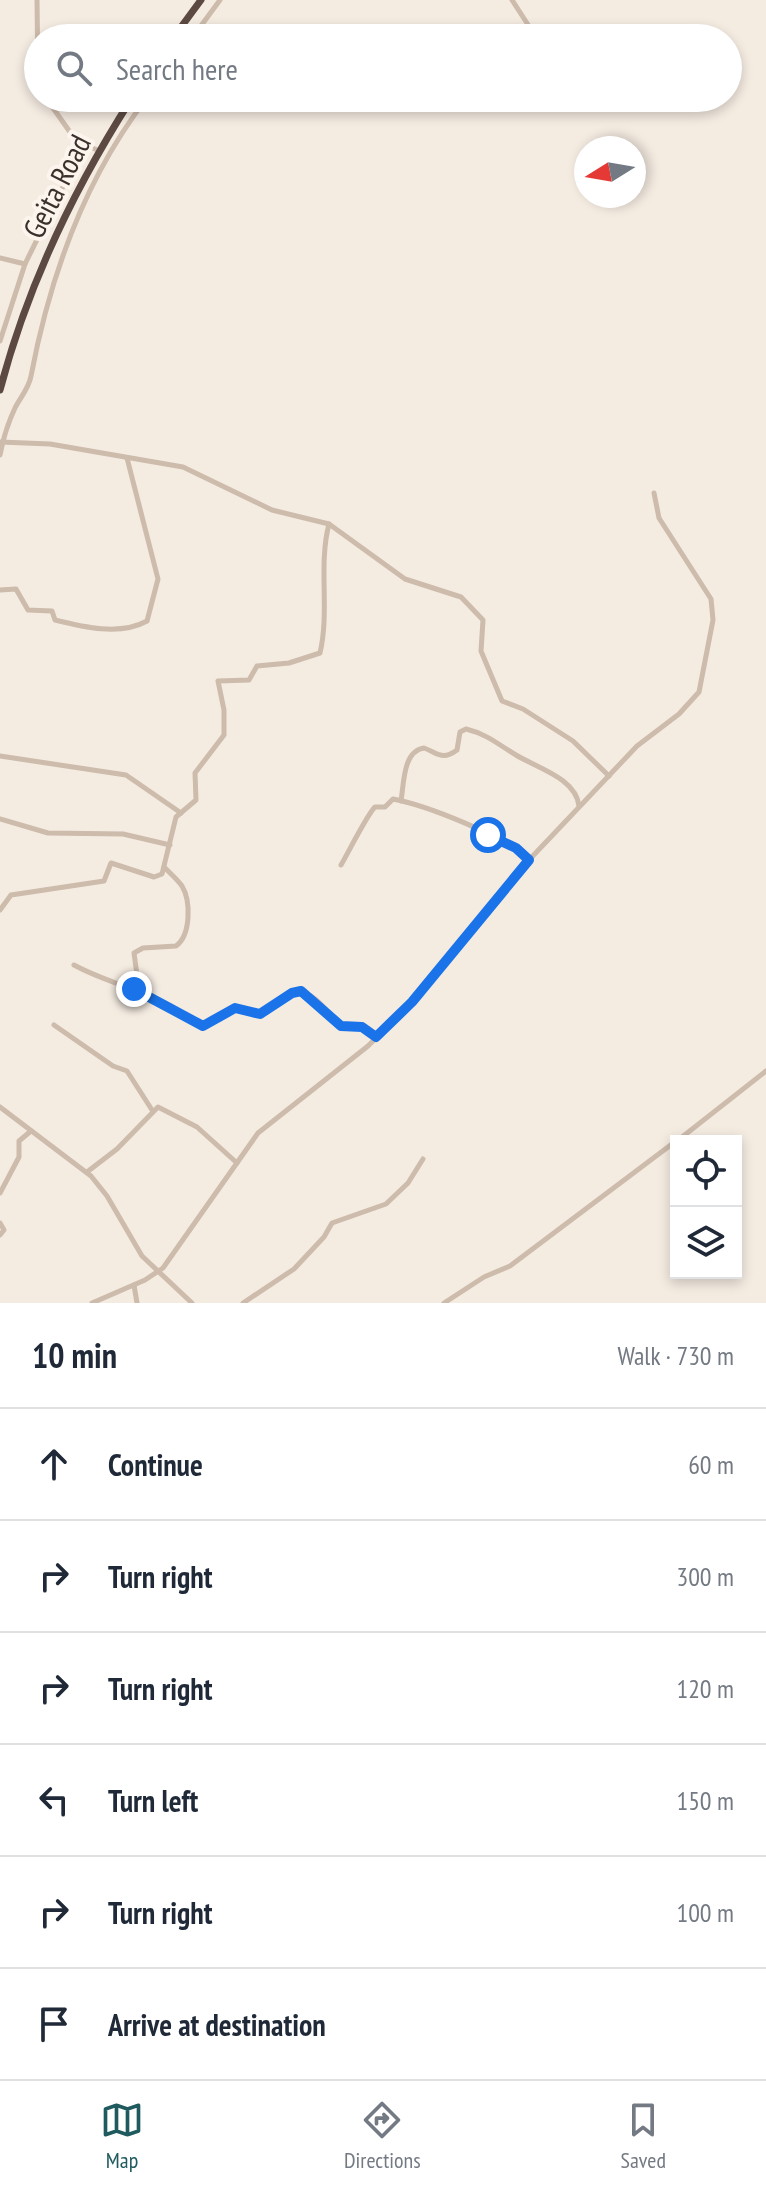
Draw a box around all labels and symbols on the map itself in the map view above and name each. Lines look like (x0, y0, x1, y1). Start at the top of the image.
street label: Geita Road (13, 127, 99, 245)
north arrow (574, 136, 646, 208)
route start (470, 817, 506, 853)
route end (116, 971, 152, 1007)

